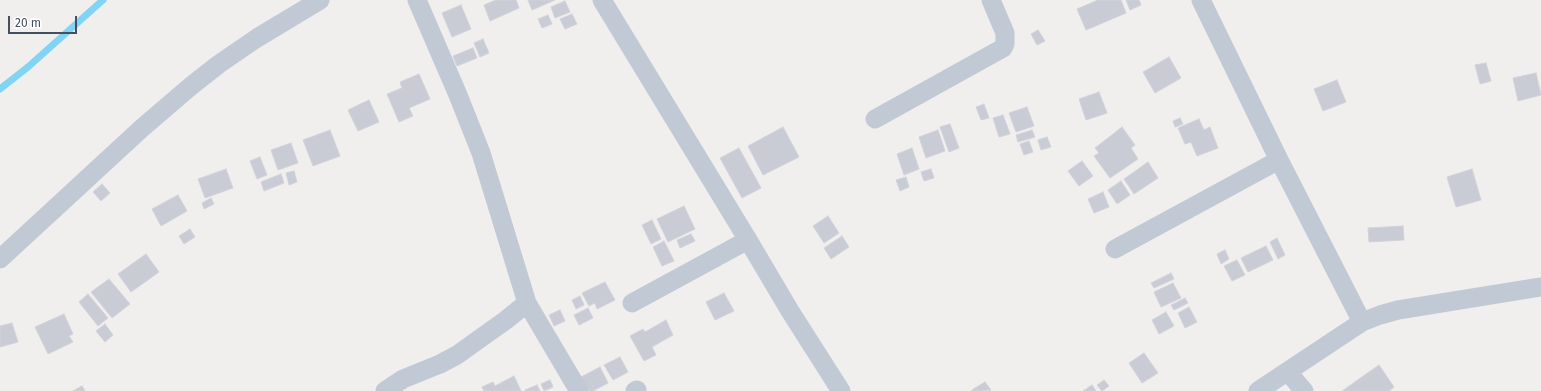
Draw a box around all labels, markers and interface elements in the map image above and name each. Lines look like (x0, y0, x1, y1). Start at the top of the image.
scale bar (10, 8, 79, 34)
text: 20 m (15, 16, 41, 30)

